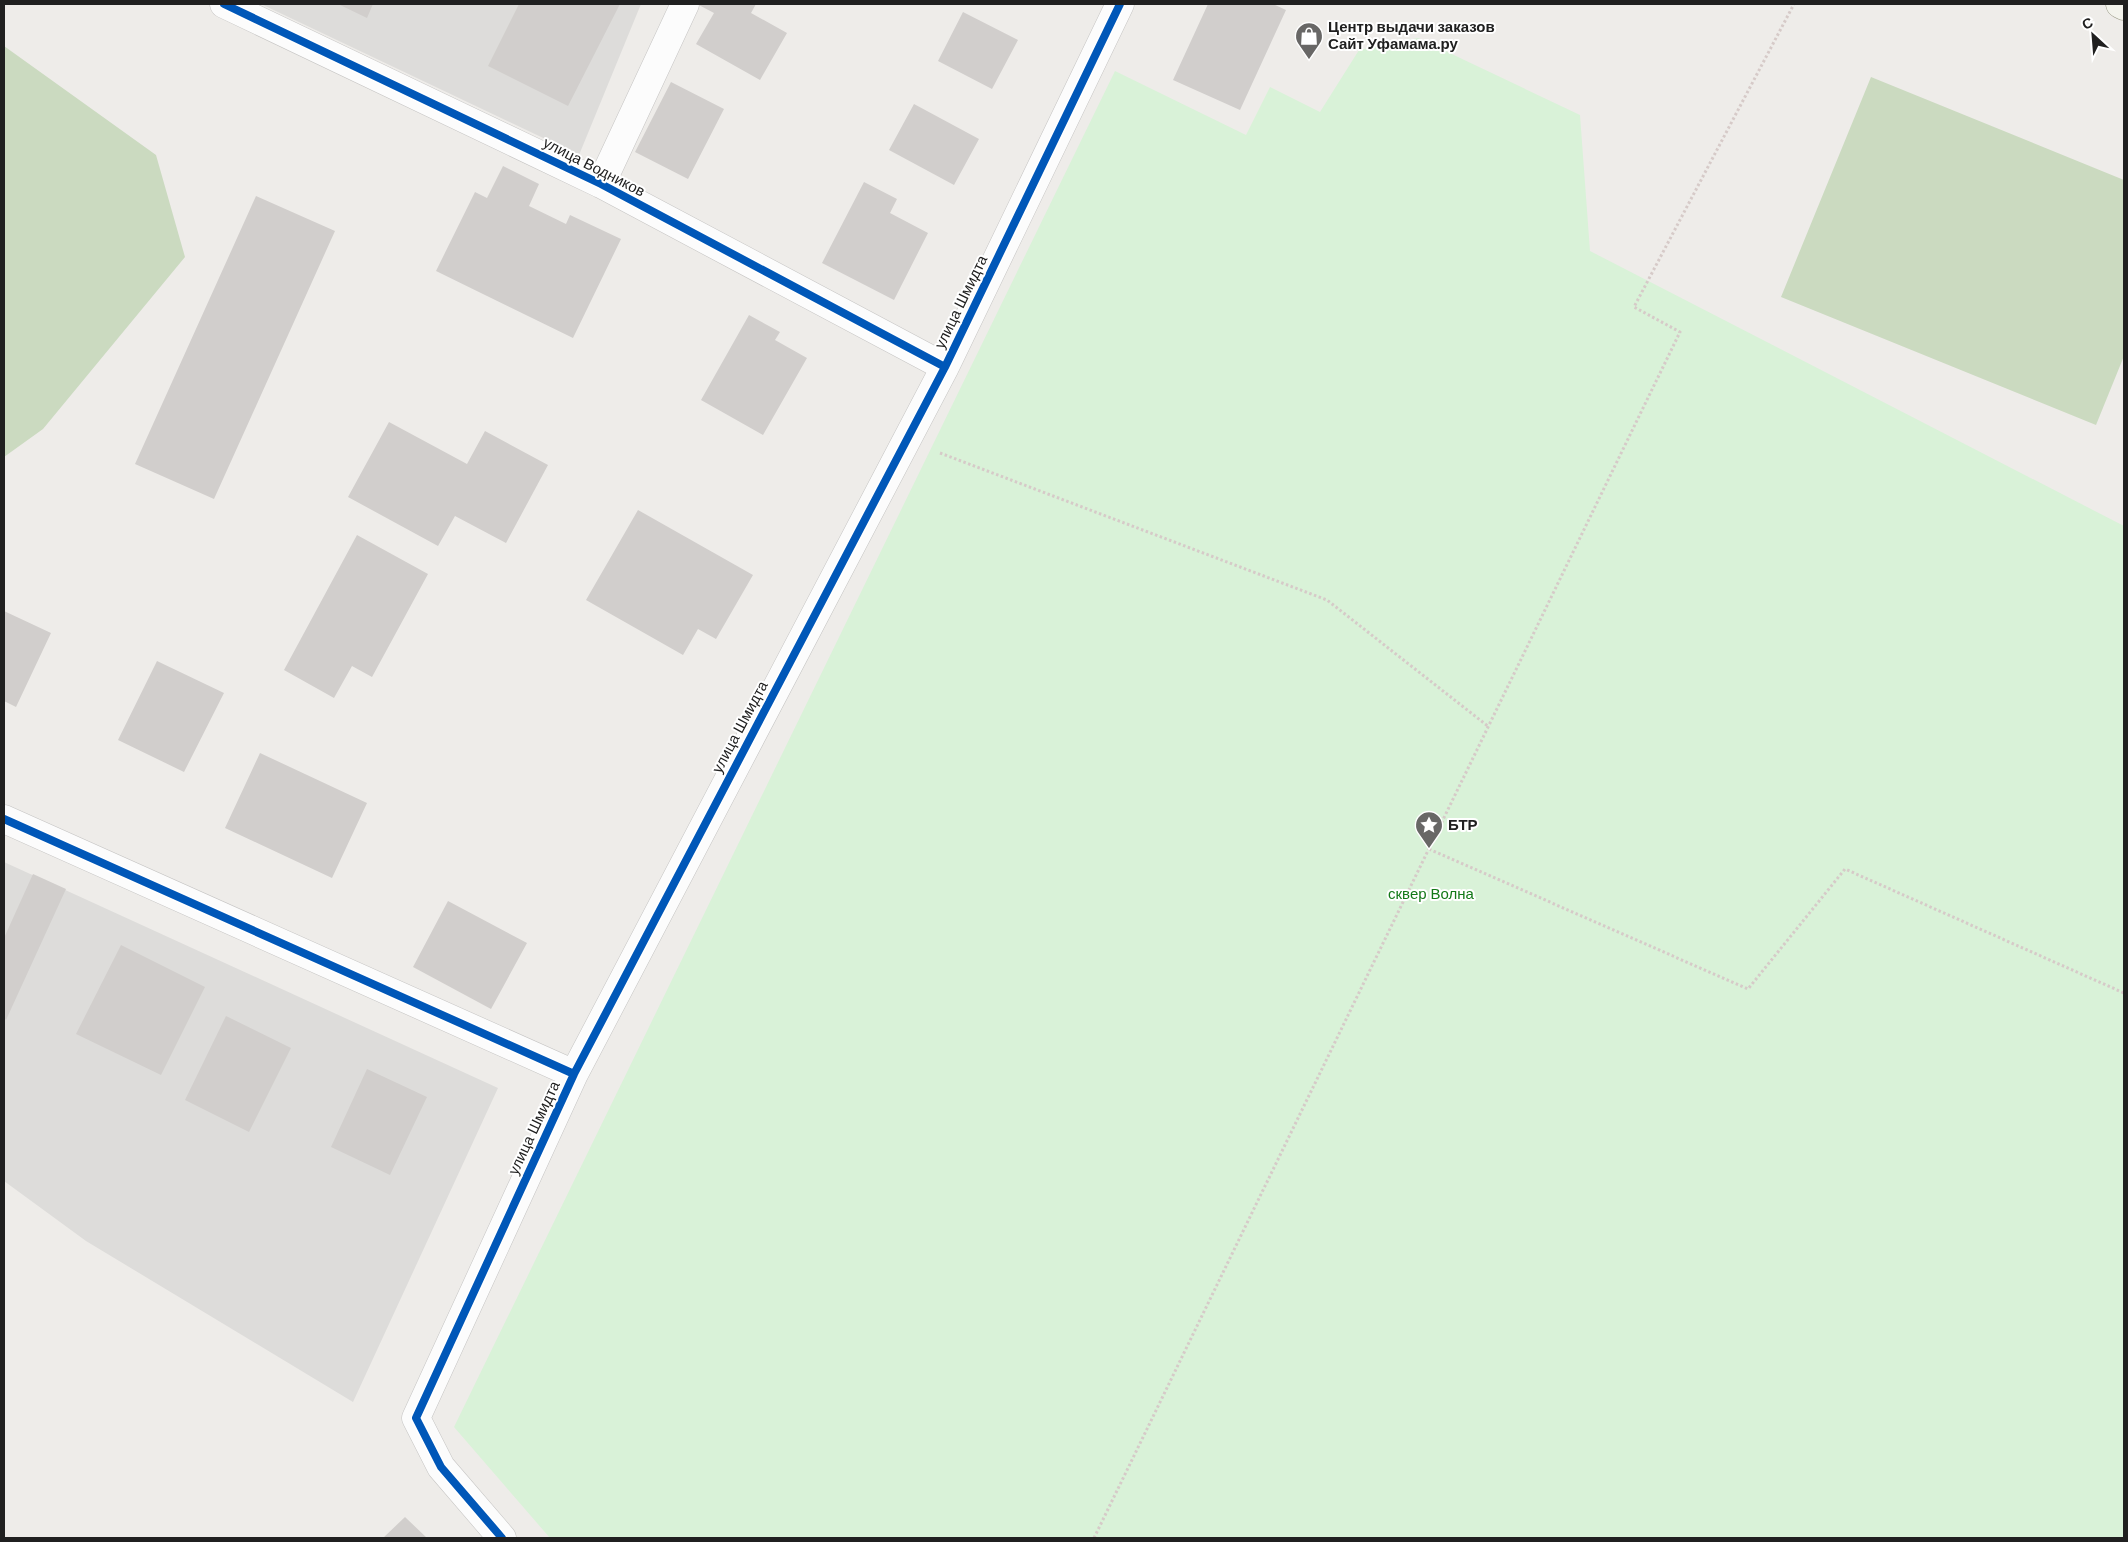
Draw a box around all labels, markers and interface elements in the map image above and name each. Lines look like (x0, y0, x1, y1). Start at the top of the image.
north arrow (2068, 10, 2118, 60)
text: С (2079, 13, 2096, 34)
place label: Центр выдачи заказов Сайт Уфамама.ру (1328, 17, 1495, 54)
shop icon: Центр выдачи заказов Сайт Уфамама.ру (1294, 21, 1324, 60)
street label: улица Водников (540, 133, 648, 201)
street label: улица Шмидта (930, 251, 993, 352)
street label: улица Шмидта (707, 677, 773, 776)
place icon: БТР (1414, 810, 1444, 849)
place label: БТР (1448, 815, 1478, 835)
park label: сквер Волна (1388, 884, 1475, 904)
street label: улица Шмидта (503, 1077, 565, 1178)

